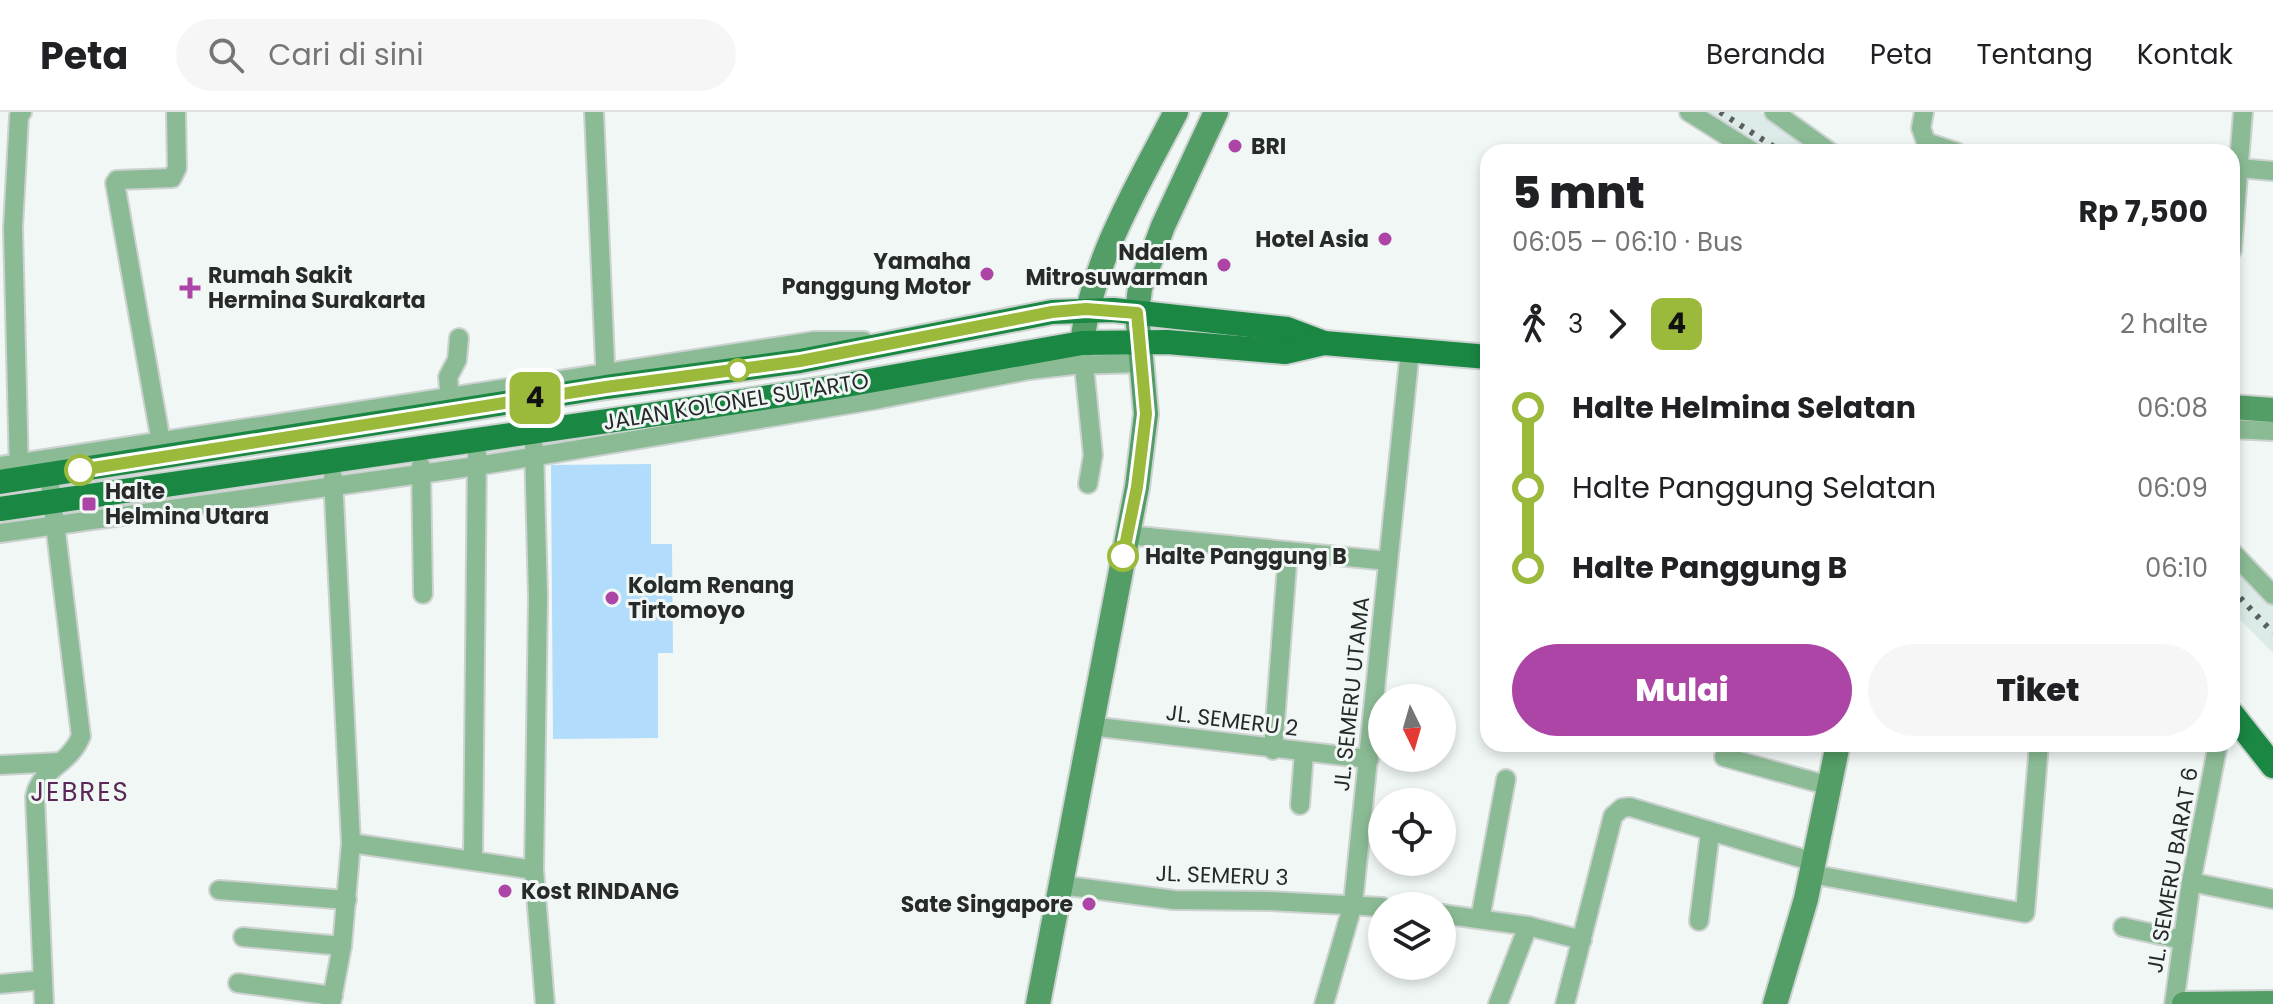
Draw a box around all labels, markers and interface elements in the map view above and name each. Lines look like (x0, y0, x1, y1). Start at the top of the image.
search box (176, 19, 736, 91)
text: Peta (40, 29, 128, 82)
icon: search (204, 33, 248, 77)
text: Cari di sini (268, 33, 424, 76)
text: Beranda (1706, 35, 1826, 74)
text: Peta (1870, 35, 1932, 74)
text: Tentang (1976, 35, 2093, 74)
text: Kontak (2137, 35, 2233, 74)
place label: BRI (1251, 131, 1286, 162)
marker: BRI (1226, 137, 1244, 155)
text: 5 mnt (1512, 162, 1645, 223)
text: Rp 7,500 (2078, 190, 2208, 233)
place label: Hotel Asia (1255, 224, 1369, 255)
text: 06:05 – 06:10 · Bus (1512, 224, 1743, 260)
marker: Hotel Asia (1376, 230, 1394, 248)
place label: Ndalem Mitrosuwarman (1025, 237, 1208, 293)
place label: Yamaha Panggung Motor (782, 246, 971, 302)
marker: Ndalem Mitrosuwarman (1215, 256, 1233, 274)
place label: Rumah Sakit Hermina Surakarta (208, 260, 426, 316)
marker: Yamaha Panggung Motor (978, 265, 996, 283)
marker: Rumah Sakit Hermina Surakarta (179, 277, 201, 299)
icon: walk (1512, 302, 1556, 346)
icon: forward (1595, 302, 1639, 346)
text: 4 (1667, 304, 1686, 343)
text: 3 (1568, 306, 1583, 342)
text: 2 halte (2120, 306, 2208, 342)
unlabelled marker (727, 359, 749, 381)
street label: JALAN KOLONEL SUTARTO (601, 365, 871, 438)
line badge: 4 (509, 372, 561, 424)
text: 4 (526, 378, 544, 417)
text: Halte Helmina Selatan (1572, 386, 1916, 429)
text: 06:08 (2137, 390, 2208, 426)
unlabelled marker (65, 455, 95, 485)
text: Halte Panggung Selatan (1572, 466, 1936, 509)
text: 06:09 (2137, 470, 2208, 506)
place label: Halte Helmina Utara (105, 476, 269, 532)
marker: Halte Helmina Utara (80, 495, 98, 513)
marker: Halte Panggung B (1108, 541, 1138, 571)
place label: Halte Panggung B (1145, 541, 1347, 572)
text: Halte Panggung B (1572, 546, 1847, 589)
text: 06:10 (2145, 550, 2208, 586)
place label: Kolam Renang Tirtomoyo (628, 570, 794, 626)
marker: Kolam Renang Tirtomoyo (603, 589, 621, 607)
street label: JL. SEMERU UTAMA (1326, 595, 1377, 793)
button: Mulai (1512, 644, 1852, 736)
button: Tiket (1868, 644, 2208, 736)
north arrow (1368, 684, 1456, 772)
map controls (1368, 684, 1456, 980)
street label: JL. SEMERU 2 (1164, 697, 1300, 744)
street label: JL. SEMERU BARAT 6 (2139, 765, 2206, 975)
district label: JEBRES (30, 774, 130, 810)
button: locate (1368, 788, 1456, 876)
street label: JL. SEMERU 3 (1155, 858, 1289, 893)
place label: Kost RINDANG (521, 876, 679, 907)
marker: Kost RINDANG (496, 882, 514, 900)
place label: Sate Singapore (901, 889, 1073, 920)
button: layers (1368, 892, 1456, 980)
marker: Sate Singapore (1080, 895, 1098, 913)

